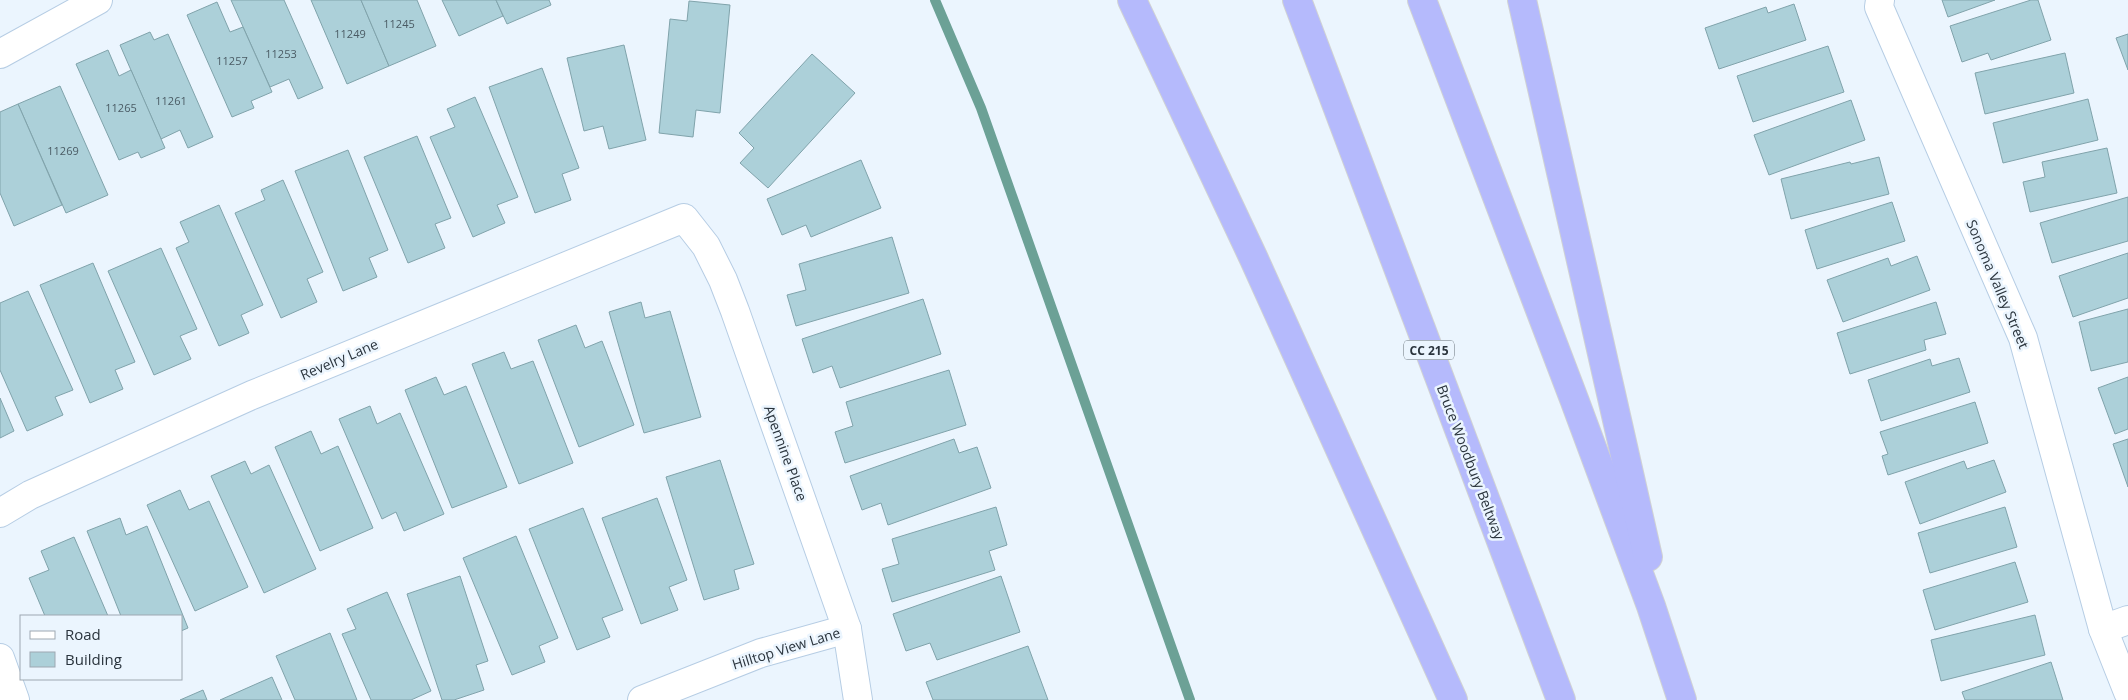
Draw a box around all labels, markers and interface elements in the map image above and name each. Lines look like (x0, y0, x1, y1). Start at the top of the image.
house number: 11245 (383, 16, 415, 31)
house number: 11249 (334, 26, 366, 41)
house number: 11253 (265, 46, 297, 61)
house number: 11257 (216, 53, 248, 68)
house number: 11261 (155, 93, 187, 108)
house number: 11265 (105, 100, 137, 115)
house number: 11269 (47, 143, 79, 158)
street label: Sonoma Valley Street (1962, 217, 2034, 351)
street label: Revelry Lane (297, 334, 381, 384)
road number: CC 215 (1404, 340, 1454, 360)
street label: Bruce Woodbury Beltway (1433, 382, 1510, 543)
street label: Apennine Place (760, 403, 812, 504)
legend (20, 615, 182, 680)
street label: Hilltop View Lane (730, 622, 843, 674)
text: Road (65, 624, 101, 644)
text: Building (65, 649, 122, 669)

